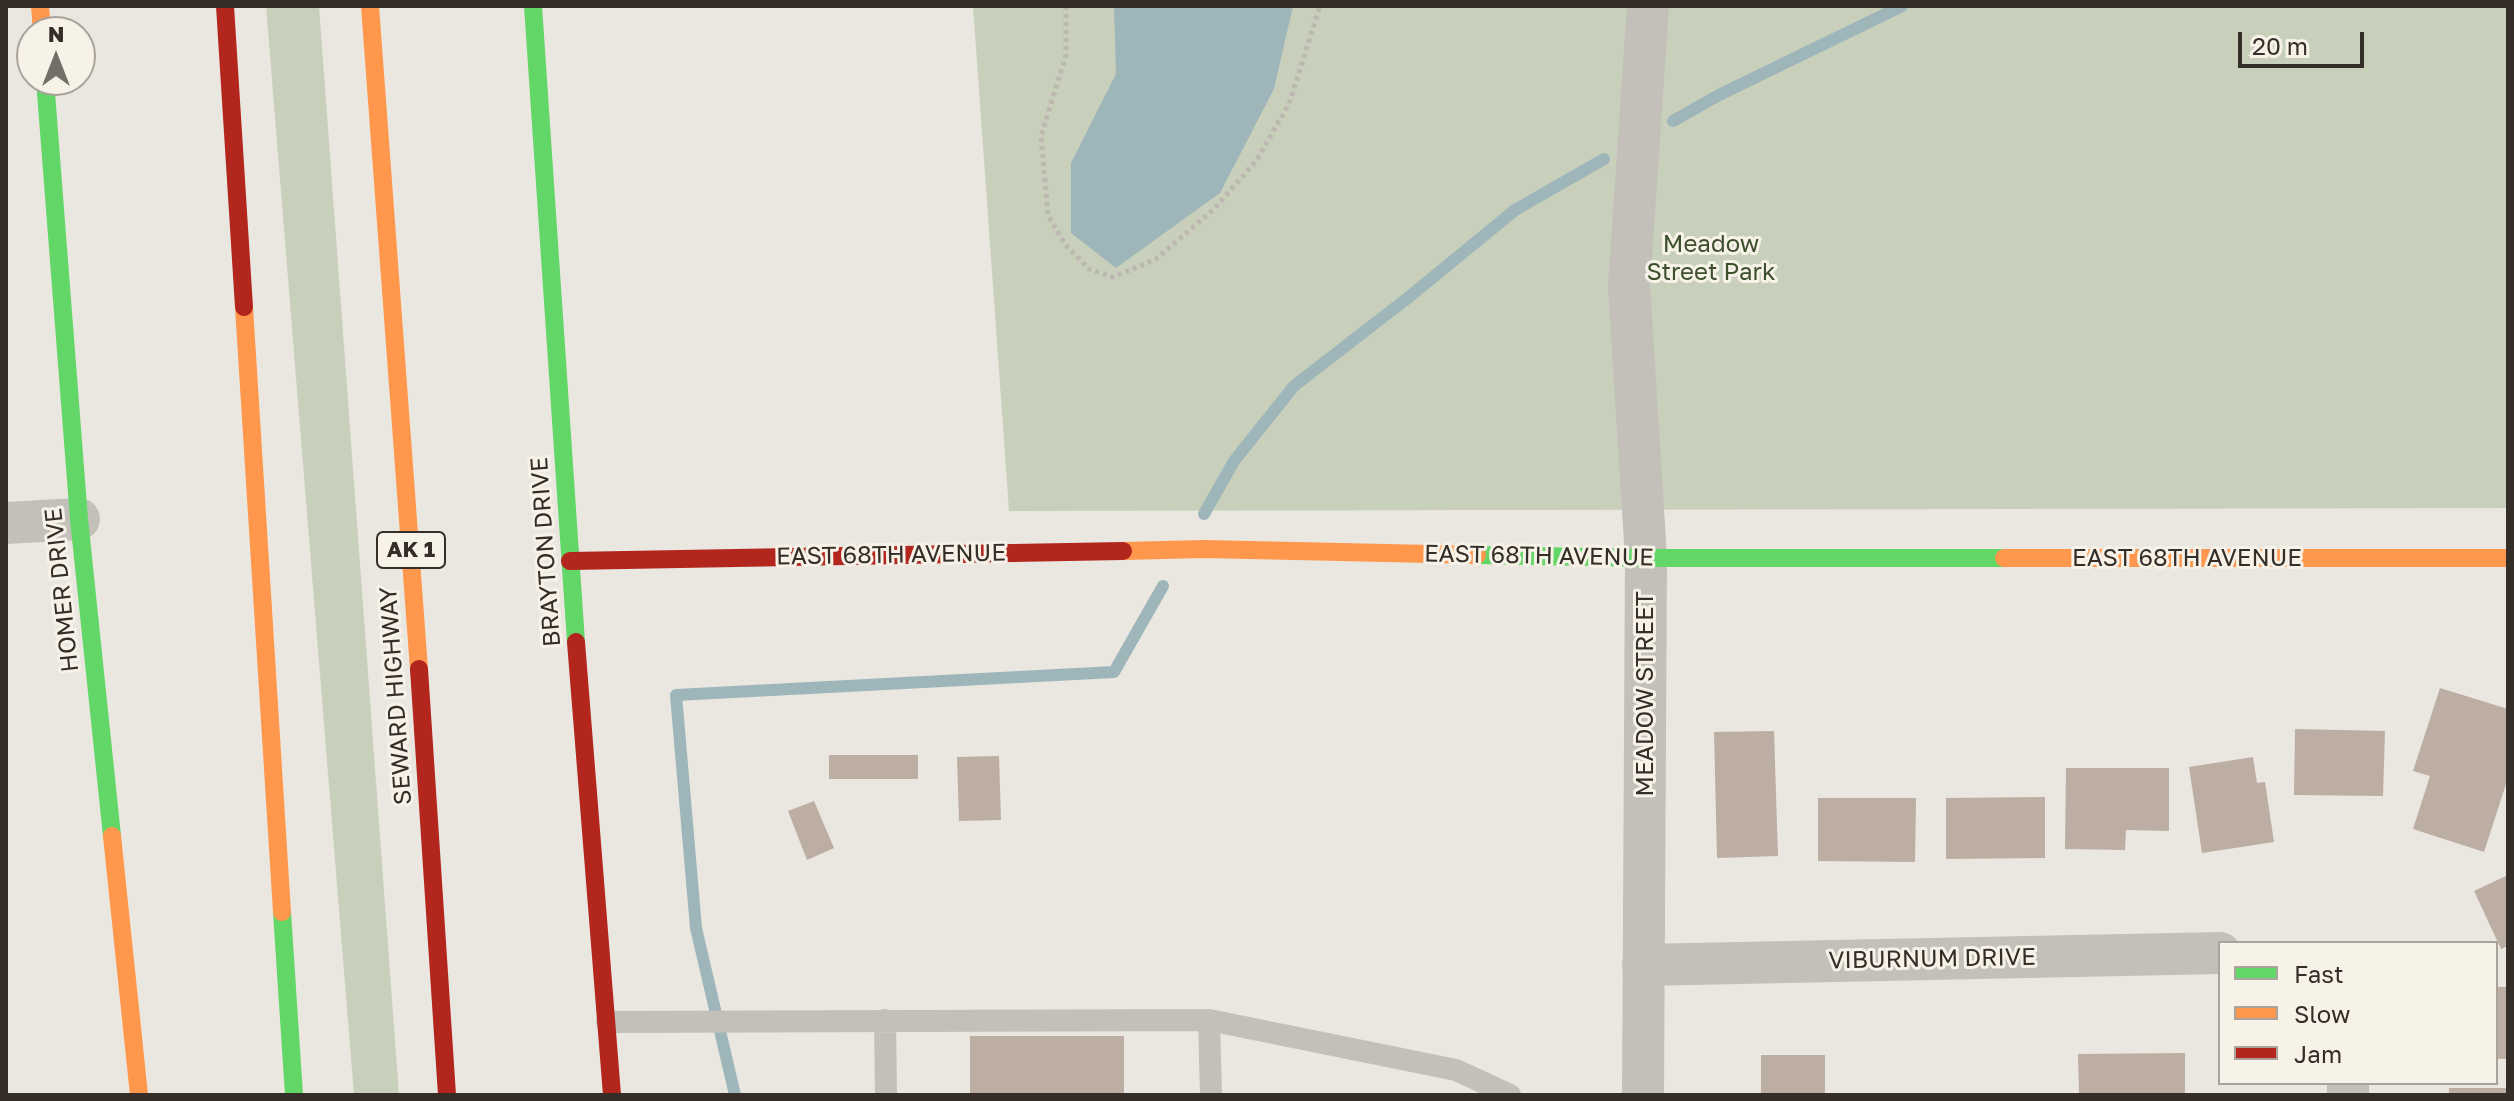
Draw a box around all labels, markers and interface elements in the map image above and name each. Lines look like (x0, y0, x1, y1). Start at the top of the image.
north arrow (16, 16, 96, 96)
scale bar (2242, 16, 2368, 66)
text: N (48, 20, 64, 47)
text: 20 m (2252, 31, 2308, 60)
park label: Meadow Street Park (1647, 230, 1775, 286)
street label: BRAYTON DRIVE (525, 456, 567, 648)
street label: HOMER DRIVE (39, 506, 85, 674)
road number: AK 1 (377, 532, 445, 568)
street label: EAST 68TH AVENUE (776, 539, 1006, 571)
street label: EAST 68TH AVENUE (1424, 540, 1654, 572)
street label: EAST 68TH AVENUE (2072, 544, 2302, 572)
street label: SEWARD HIGHWAY (374, 586, 418, 806)
street label: MEADOW STREET (1631, 591, 1659, 797)
legend (2218, 941, 2498, 1085)
street label: VIBURNUM DRIVE (1828, 943, 2036, 975)
text: Fast (2294, 959, 2344, 988)
text: Slow (2294, 999, 2350, 1028)
text: Jam (2294, 1039, 2342, 1068)

